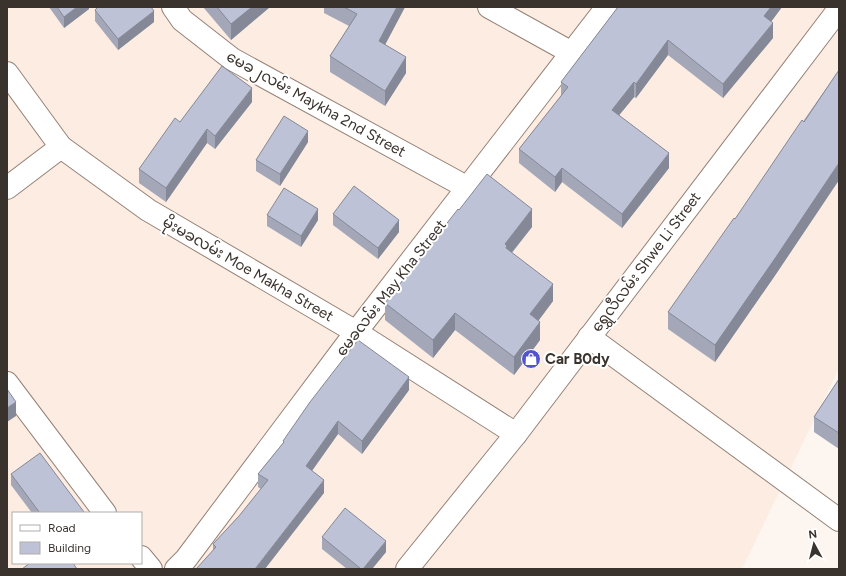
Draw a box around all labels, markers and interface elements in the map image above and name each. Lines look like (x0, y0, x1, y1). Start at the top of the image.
street label: မေခ၂လမ်း Maykha 2nd Street (222, 46, 409, 164)
street label: ရွှေလီလမ်း Shwe Li Street (587, 188, 707, 337)
street label: မိုးမခလမ်း Moe Makha Street (158, 212, 337, 328)
street label: မေခလမ်း May Kha Street (331, 215, 450, 360)
shop icon: Car B0dy (520, 348, 542, 370)
place label: Car B0dy (545, 350, 610, 368)
legend (12, 512, 142, 564)
text: Road (48, 521, 76, 535)
north arrow (794, 524, 834, 564)
text: N (808, 528, 818, 542)
text: Building (48, 541, 91, 555)

